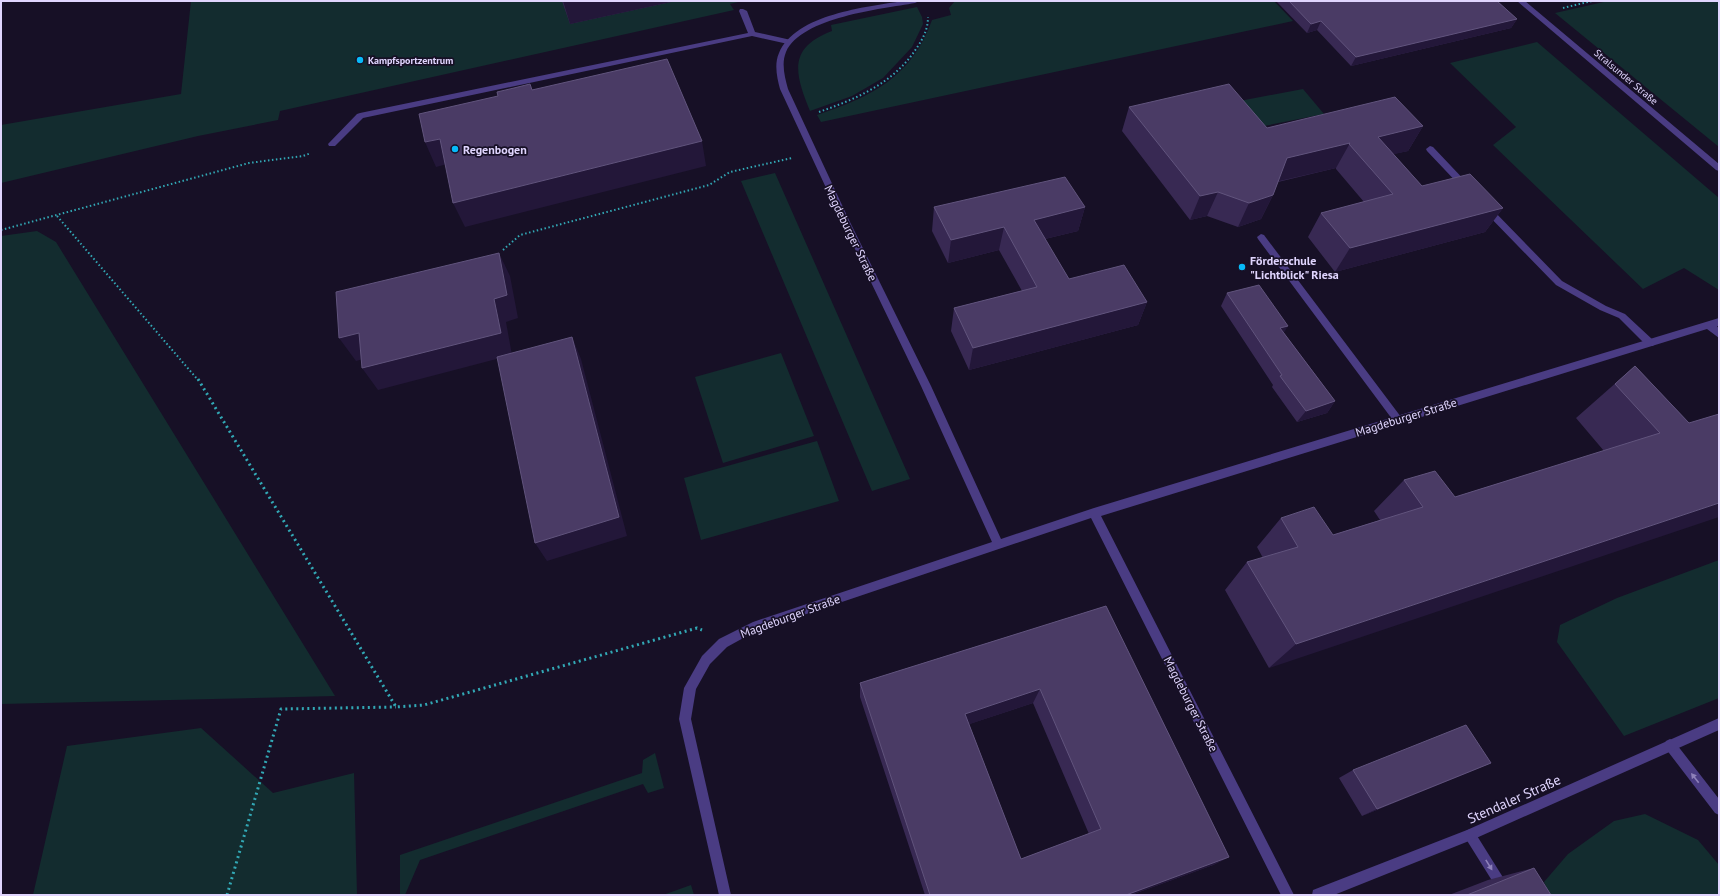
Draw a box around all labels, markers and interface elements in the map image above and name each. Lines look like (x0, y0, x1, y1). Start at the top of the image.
street label: Stralsunder Straße (1591, 46, 1661, 108)
place label: Kampfsportzentrum (368, 54, 453, 67)
marker: Kampfsportzentrum (355, 55, 365, 65)
place label: Regenbogen (463, 142, 527, 157)
marker: Regenbogen (450, 144, 460, 154)
street label: Magdeburger Straße (821, 183, 881, 283)
place label: Förderschule "Lichtblick" Riesa (1250, 253, 1339, 282)
marker: Förderschule "Lichtblick" Riesa (1237, 262, 1247, 272)
street label: Magdeburger Straße (1354, 394, 1458, 440)
street label: Magdeburger Straße (738, 591, 842, 641)
street label: Magdeburger Straße (1160, 654, 1222, 754)
street label: Stendaler Straße (1465, 770, 1563, 828)
one-way arrow (1691, 772, 1700, 783)
one-way arrow (1485, 860, 1493, 870)

